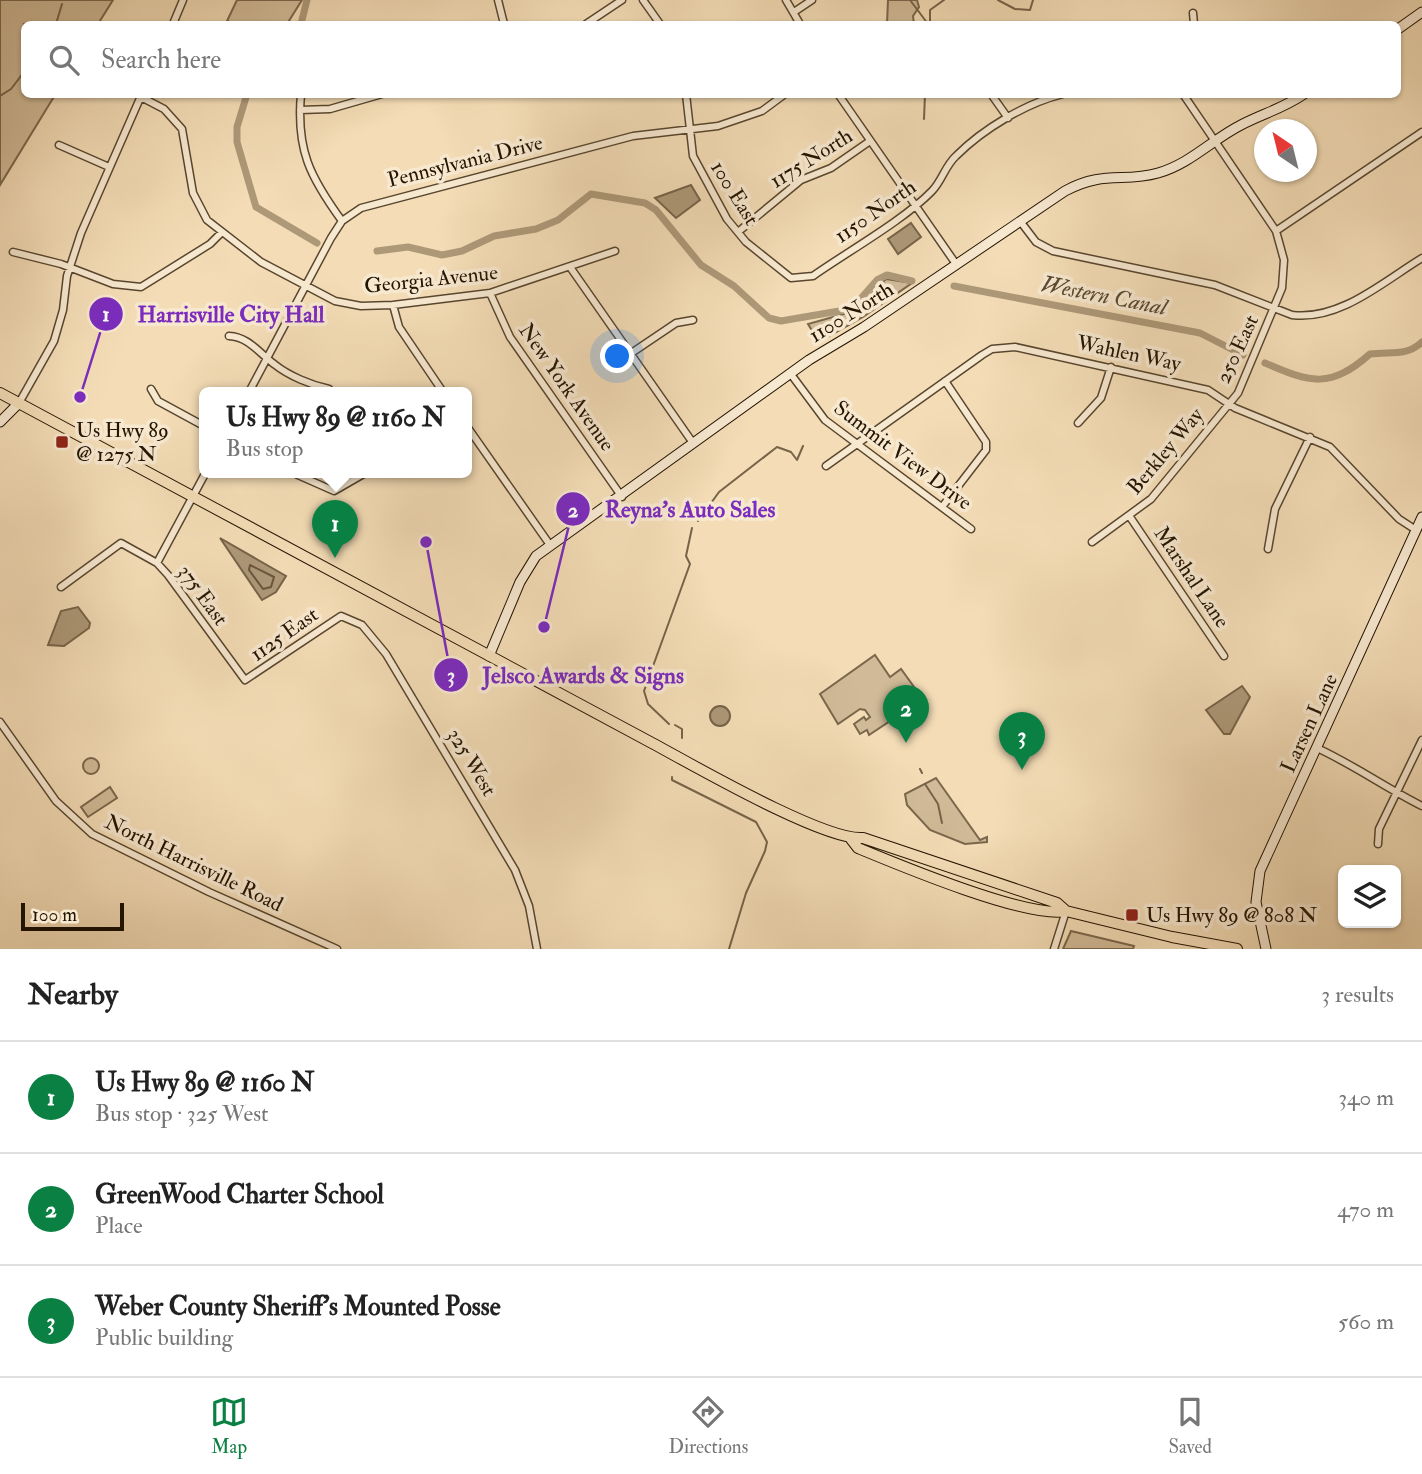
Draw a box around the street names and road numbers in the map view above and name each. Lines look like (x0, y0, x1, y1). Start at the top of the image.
street label: 1175 North (765, 123, 858, 194)
street label: Pennsylvania Drive (385, 129, 546, 194)
street label: 100 East (704, 156, 765, 231)
street label: 1150 North (829, 174, 921, 249)
street label: Georgia Avenue (363, 259, 499, 300)
street label: 1100 North (804, 276, 899, 349)
street label: 250 East (1210, 310, 1265, 388)
street label: New York Avenue (513, 318, 621, 457)
street label: Wahlen Way (1073, 329, 1184, 378)
street label: Summit View Drive (828, 395, 977, 516)
street label: Berkley Way (1121, 402, 1210, 500)
street label: Marshal Lane (1148, 521, 1236, 633)
street label: 375 East (171, 559, 234, 631)
street label: 1125 East (245, 601, 324, 668)
street label: Larsen Lane (1275, 669, 1344, 777)
street label: 325 West (441, 723, 502, 801)
street label: North Harrisville Road (100, 809, 288, 919)

